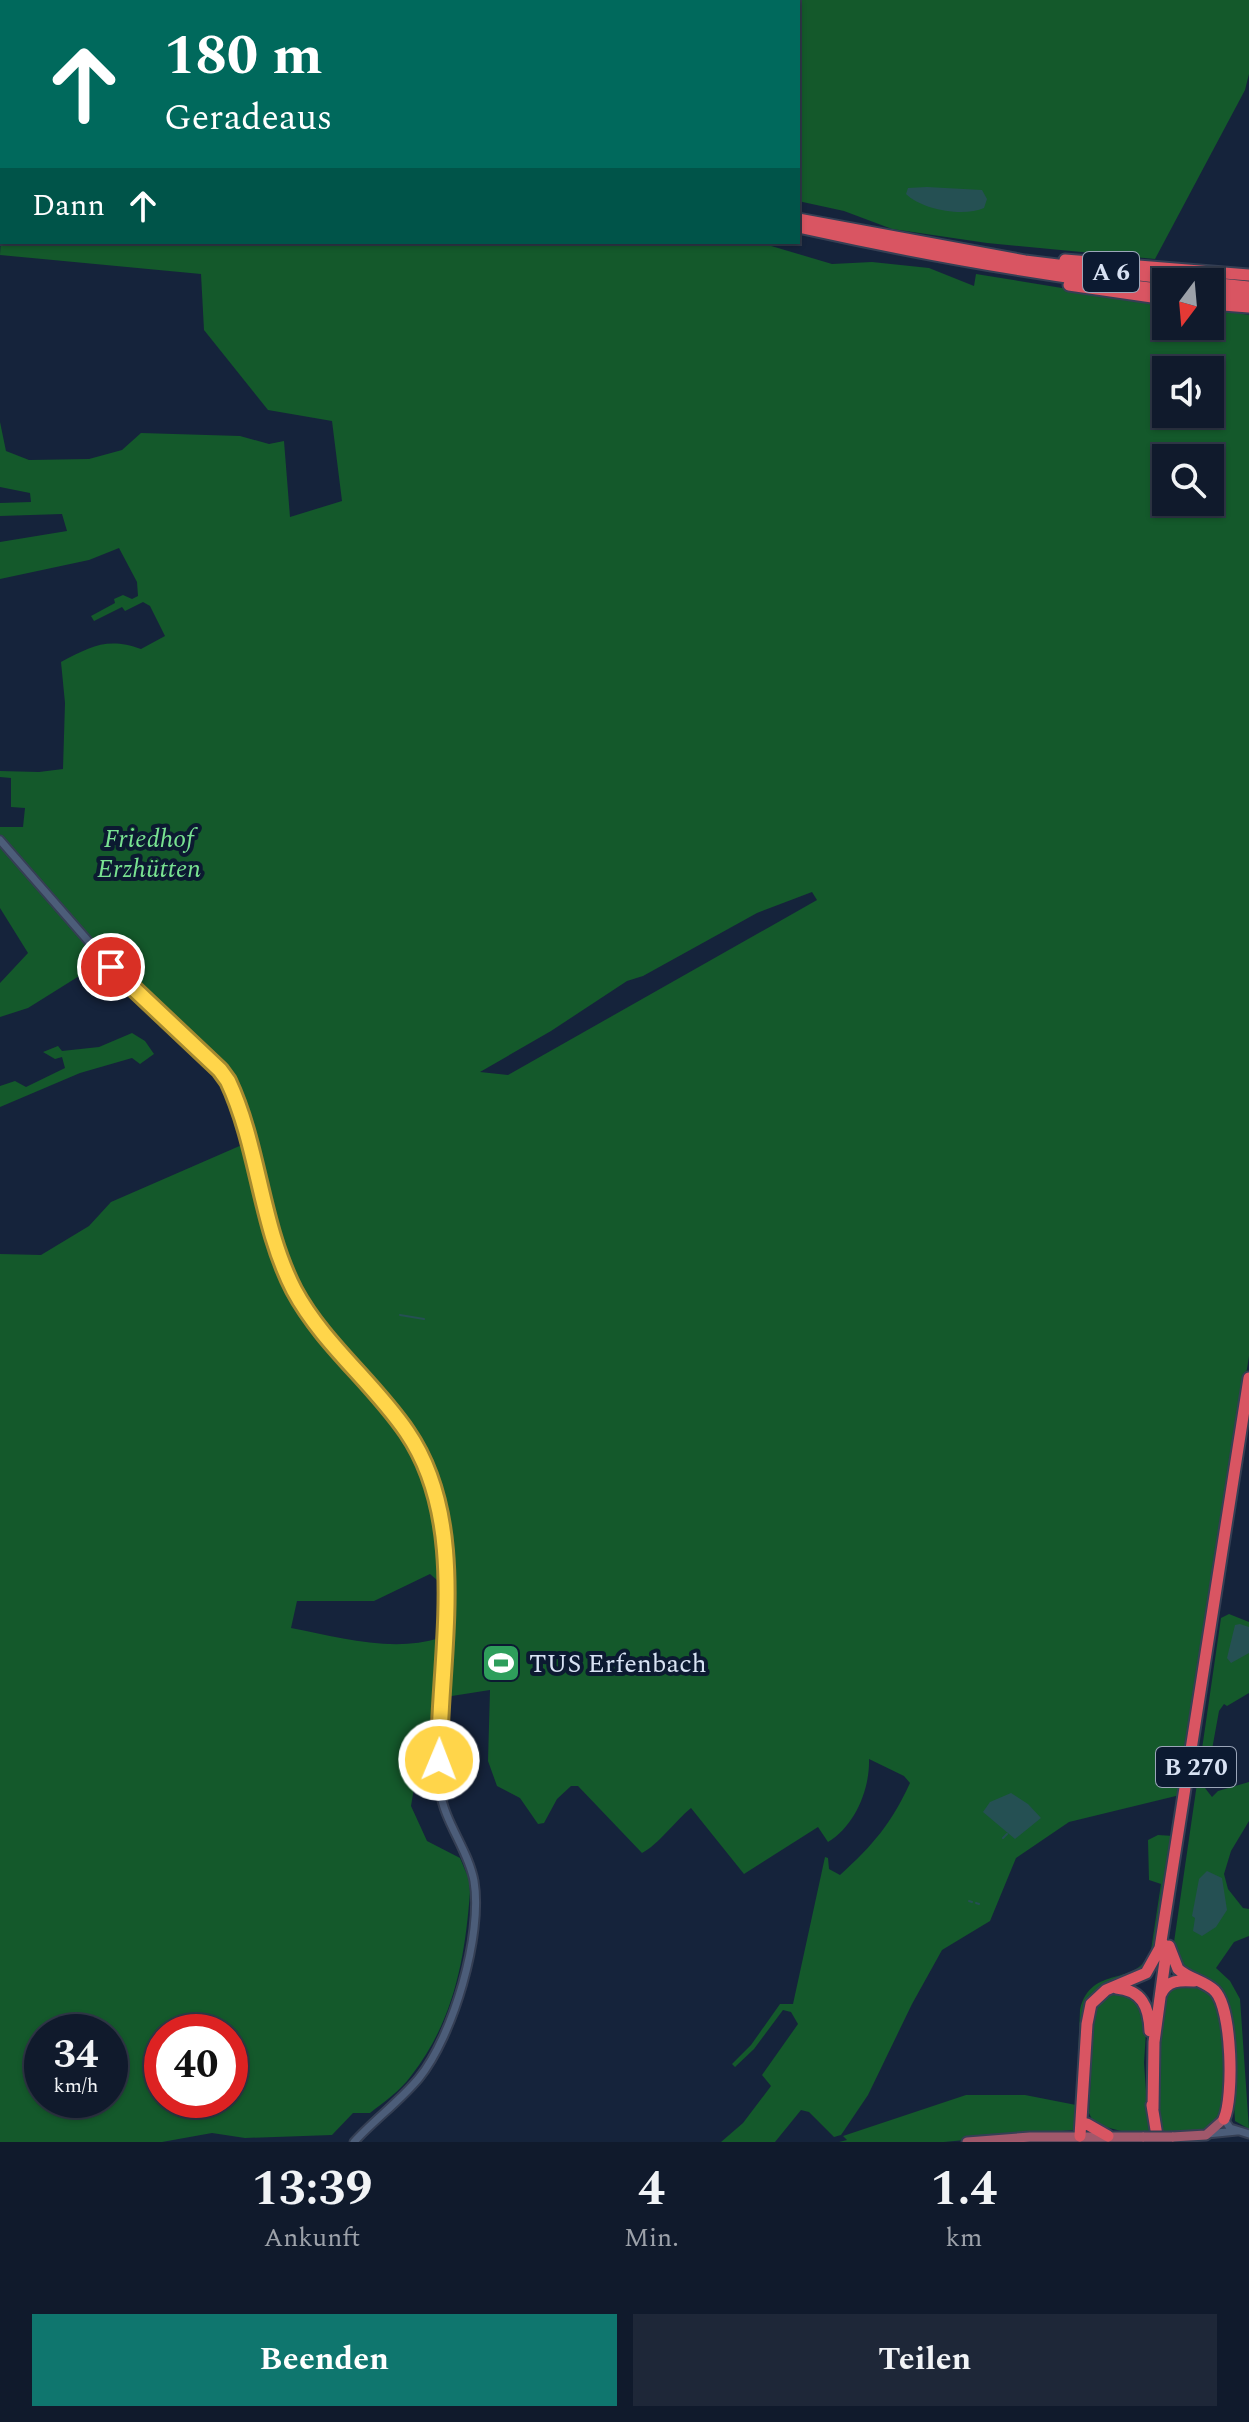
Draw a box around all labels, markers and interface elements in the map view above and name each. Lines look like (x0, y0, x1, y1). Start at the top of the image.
text: 180 m (164, 14, 323, 99)
icon: ahead (32, 32, 136, 136)
text: Geradeaus (164, 91, 332, 146)
text: Dann (32, 183, 105, 229)
icon: ahead (121, 184, 165, 228)
road number: A 6 (1083, 252, 1139, 292)
north arrow (1152, 268, 1224, 340)
map controls (1152, 268, 1224, 516)
button: sound (1152, 356, 1224, 428)
button: search (1152, 444, 1224, 516)
park label: Friedhof Erzhütten (97, 819, 201, 889)
pin (77, 933, 145, 1001)
icon: arrive (89, 945, 133, 989)
sports icon: TUS Erfenbach (480, 1642, 522, 1684)
place label: TUS Erfenbach (529, 1644, 707, 1684)
position arrow (397, 1718, 481, 1802)
road number: B 270 (1156, 1747, 1236, 1787)
speed limit sign: 40 (144, 2014, 248, 2118)
text: 34 (54, 2025, 98, 2086)
text: km/h (54, 2071, 99, 2101)
text: 13:39 (252, 2153, 372, 2226)
text: 4 (638, 2153, 665, 2226)
text: 1.4 (931, 2153, 997, 2226)
text: Ankunft (264, 2218, 360, 2258)
text: Min. (624, 2218, 679, 2258)
text: km (945, 2218, 982, 2258)
button: Beenden (32, 2314, 617, 2406)
button: Teilen (633, 2314, 1217, 2406)

